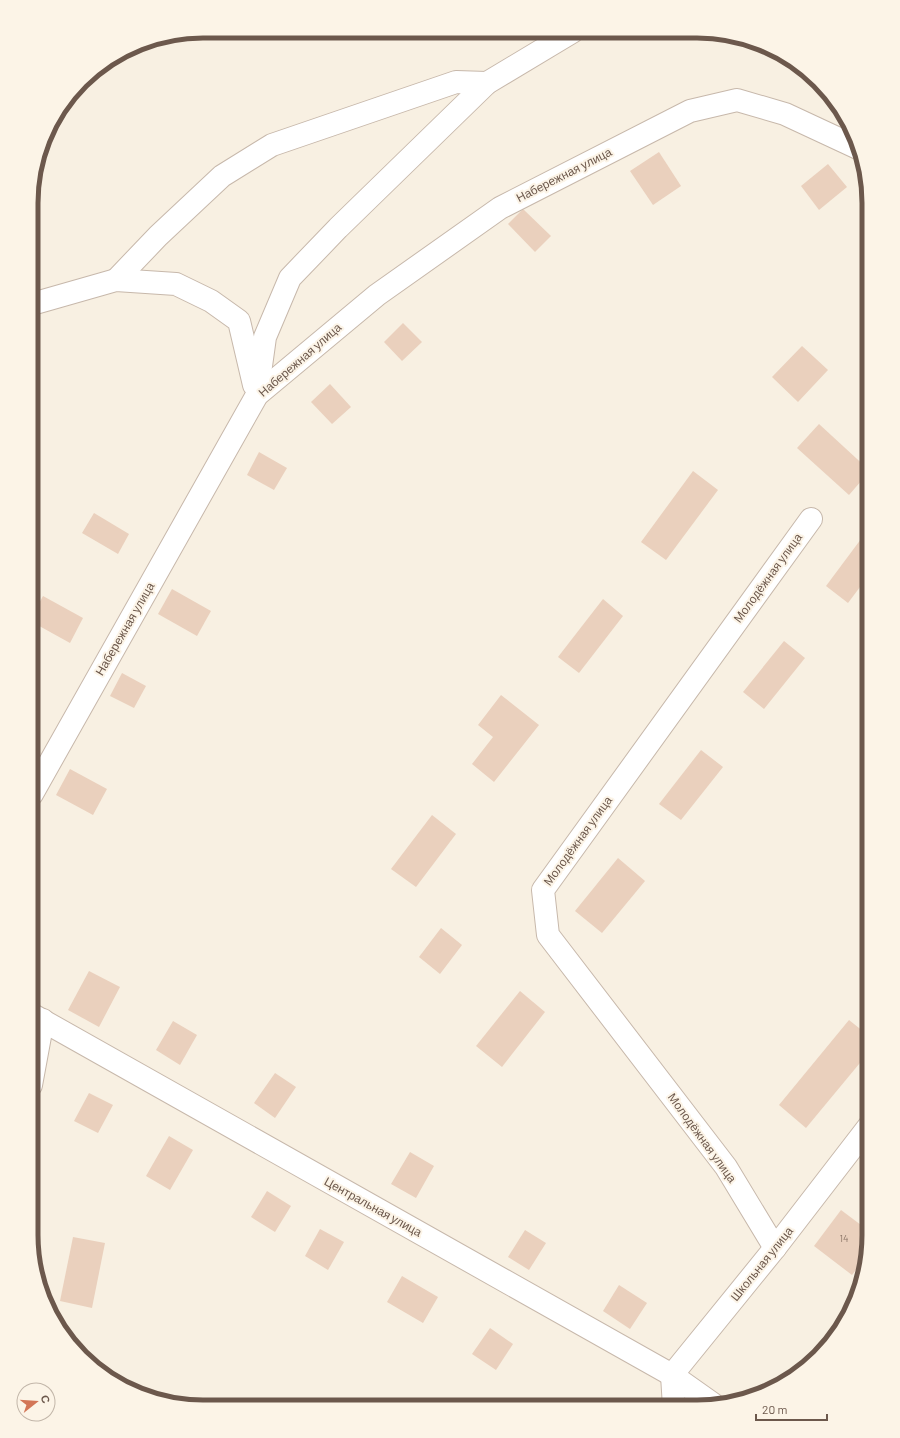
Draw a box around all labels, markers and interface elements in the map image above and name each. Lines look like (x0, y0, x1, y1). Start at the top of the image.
street label: Набережная улица (514, 144, 614, 205)
street label: Набережная улица (255, 319, 345, 400)
street label: Молодёжная улица (730, 530, 805, 625)
street label: Набережная улица (92, 579, 158, 678)
street label: Молодёжная улица (540, 793, 615, 888)
street label: Молодёжная улица (665, 1090, 740, 1186)
street label: Центральная улица (322, 1173, 425, 1240)
street label: Школьная улица (727, 1223, 796, 1304)
house number: 14 (839, 1232, 849, 1244)
north arrow (16, 1382, 56, 1422)
text: С (39, 1393, 53, 1405)
scale bar (756, 1396, 827, 1422)
text: 20 m (762, 1402, 788, 1416)

